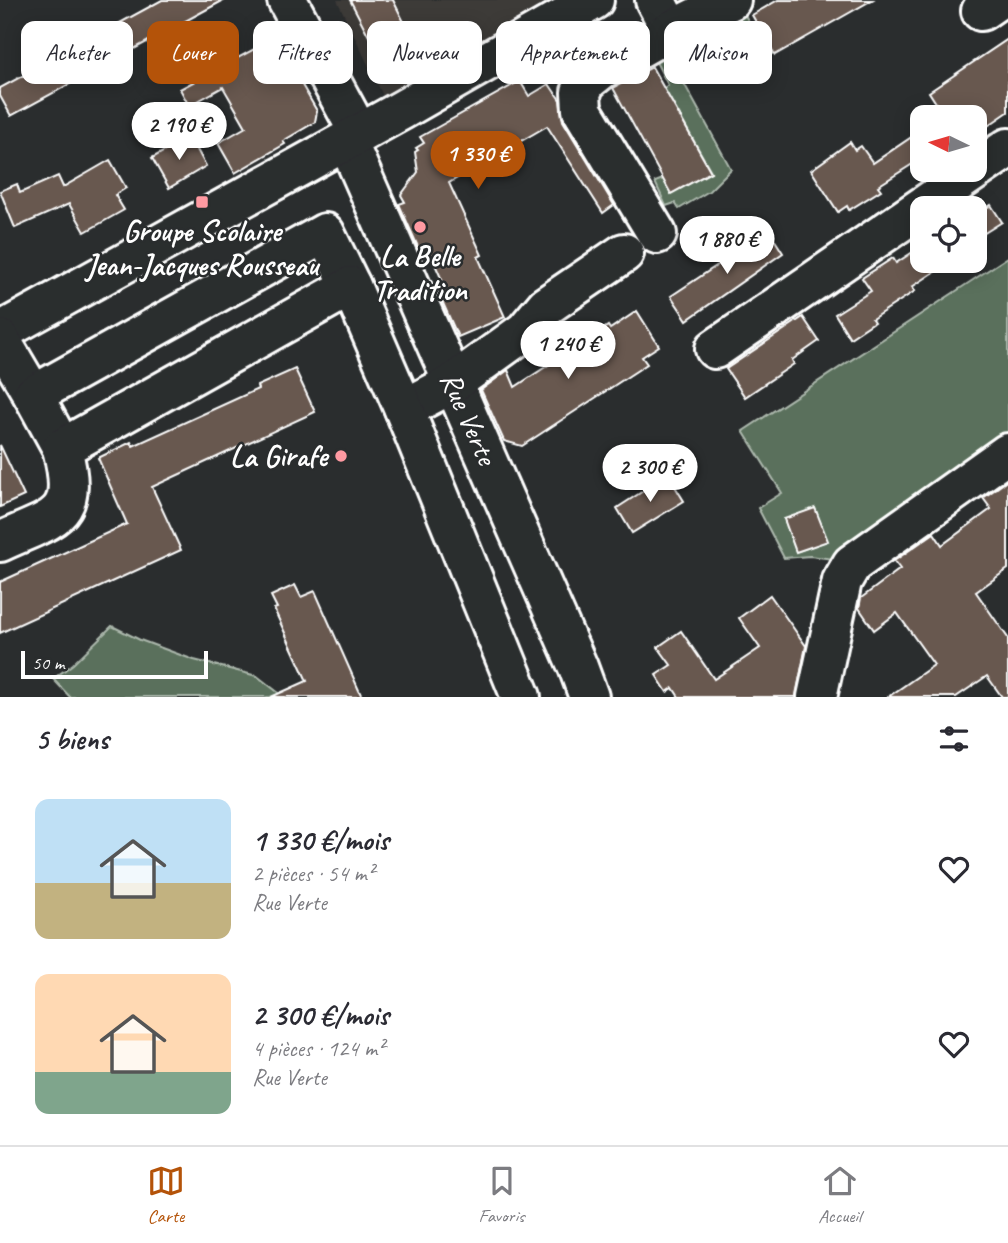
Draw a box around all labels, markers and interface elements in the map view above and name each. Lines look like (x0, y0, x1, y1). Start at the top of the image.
chip: Acheter (21, 21, 133, 84)
chip: Louer (147, 21, 239, 84)
chip: Filtres (253, 21, 353, 84)
chip: Nouveau (367, 21, 482, 84)
chip: Appartement (496, 21, 650, 84)
chip: Maison (664, 21, 772, 84)
pin: 2 190 € (114, 102, 244, 162)
north arrow (910, 105, 987, 182)
map controls (910, 105, 987, 273)
text: 2 190 € (148, 110, 210, 139)
pin: 1 330 € (413, 132, 543, 191)
text: 1 330 € (447, 139, 509, 168)
marker: Groupe Scolaire Jean-Jacques Rousseau (194, 194, 210, 210)
button: locate (910, 196, 987, 273)
place label: Groupe Scolaire Jean-Jacques Rousseau (84, 212, 321, 284)
pin: 1 880 € (662, 216, 792, 276)
marker: La Belle Tradition (412, 219, 428, 235)
text: 1 880 € (696, 224, 758, 253)
place label: La Belle Tradition (373, 237, 468, 309)
pin: 1 240 € (503, 322, 633, 381)
text: 1 240 € (537, 329, 599, 358)
street label: Rue Verte (432, 366, 507, 472)
place label: La Girafe (230, 437, 330, 475)
pin: 2 300 € (585, 444, 715, 504)
marker: La Girafe (333, 448, 349, 464)
text: 2 300 € (619, 452, 681, 481)
scale bar (21, 648, 208, 680)
text: 50 m (32, 651, 64, 675)
text: 5 biens (35, 720, 109, 758)
icon: filters (935, 720, 973, 758)
text: 1 330 €/mois (252, 821, 389, 859)
icon: home (91, 827, 175, 911)
icon: heart (935, 850, 973, 888)
text: 2 pièces · 54 m² (252, 859, 374, 888)
text: Rue Verte (252, 888, 327, 917)
text: 2 300 €/mois (252, 996, 389, 1034)
icon: home (91, 1002, 175, 1086)
icon: heart (935, 1025, 973, 1063)
text: 4 pièces · 124 m² (252, 1034, 384, 1063)
text: Rue Verte (252, 1063, 327, 1092)
tab: Carte (147, 1162, 185, 1228)
tab: Favoris (479, 1162, 524, 1228)
tab: Accueil (818, 1162, 861, 1228)

